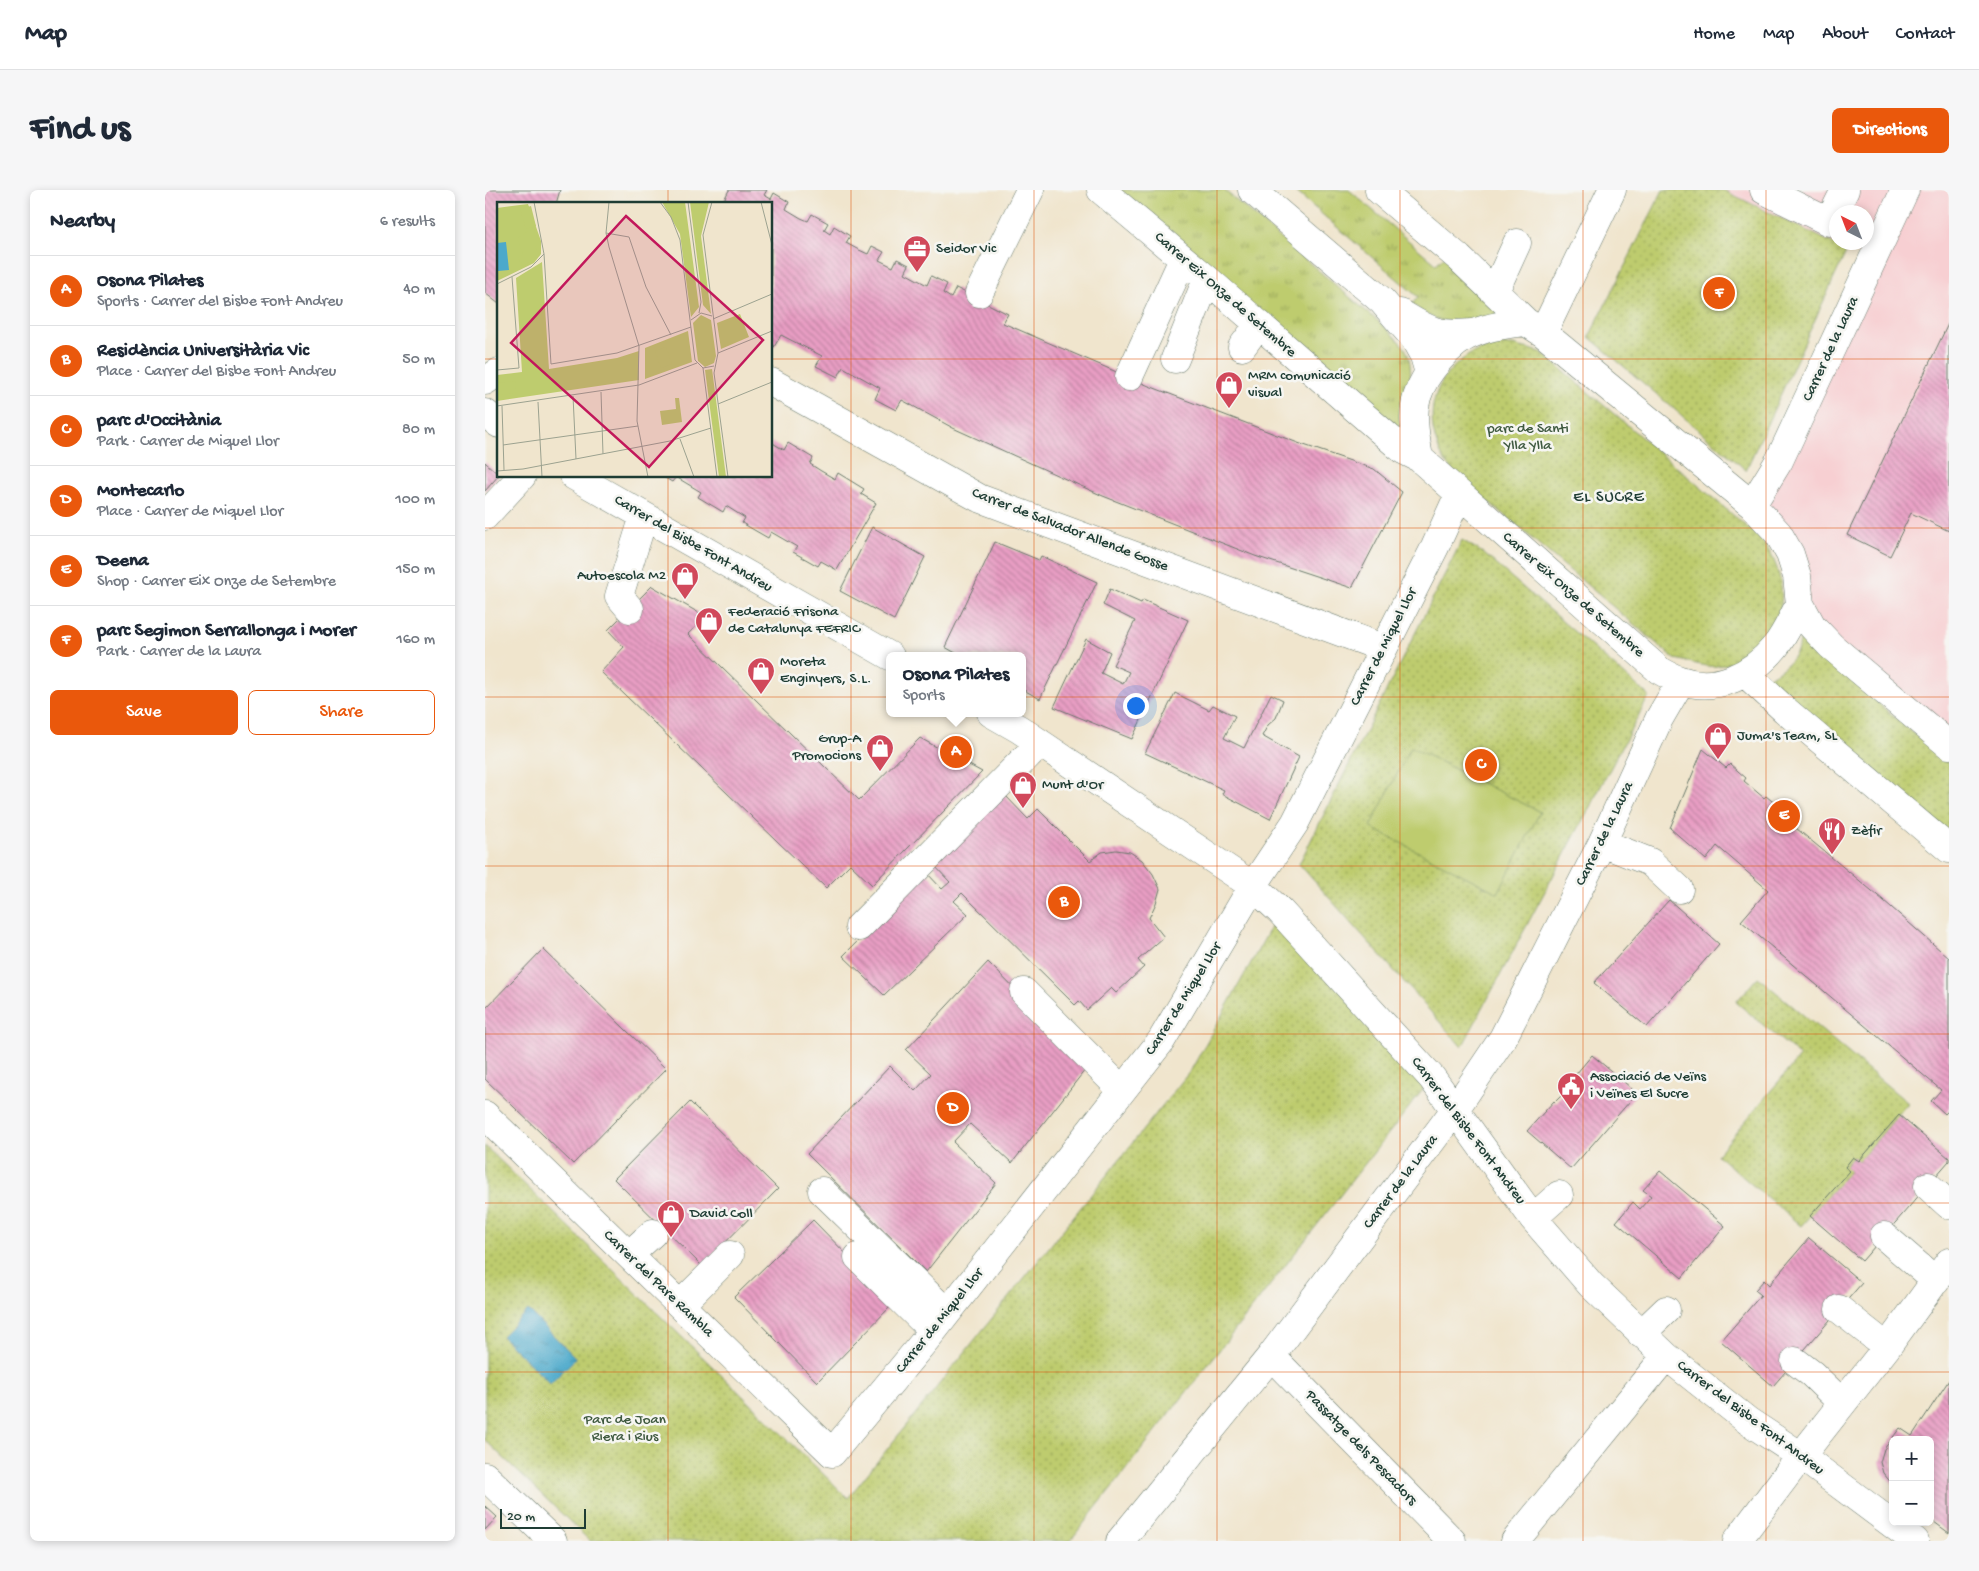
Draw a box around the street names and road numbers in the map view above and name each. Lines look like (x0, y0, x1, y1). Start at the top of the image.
street label: Carrer Eix Onze de Setembre (1150, 228, 1300, 362)
street label: Carrer de la Laura (1799, 293, 1863, 404)
street label: Carrer de Salvador Allende Gosse (969, 484, 1171, 576)
street label: Carrer del Bisbe Font Andreu (611, 491, 775, 597)
street label: Carrer Eix Onze de Setembre (1498, 528, 1648, 662)
street label: Carrer de Miquel Llor (1346, 584, 1422, 709)
street label: Carrer de la Laura (1572, 778, 1638, 889)
street label: Carrer de Miquel Llor (1142, 938, 1227, 1059)
street label: Carrer del Bisbe Font Andreu (1407, 1054, 1529, 1208)
street label: Carrer de la Laura (1360, 1131, 1443, 1233)
street label: Carrer del Pare Rambla (599, 1227, 717, 1342)
street label: Carrer de Miquel Llor (892, 1264, 989, 1377)
street label: Carrer del Bisbe Font Andreu (1673, 1357, 1827, 1479)
street label: Passatge dels Pescadors (1301, 1386, 1421, 1510)

